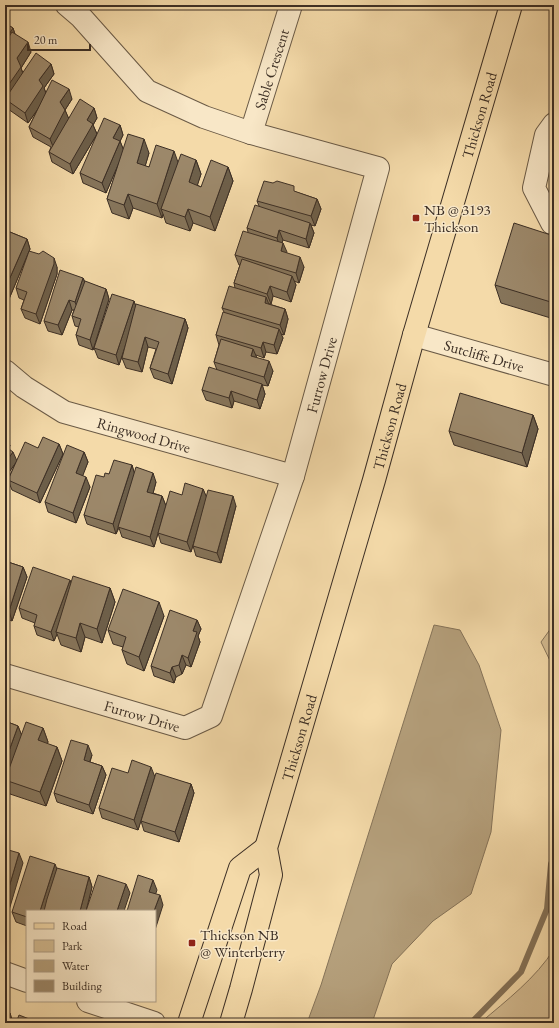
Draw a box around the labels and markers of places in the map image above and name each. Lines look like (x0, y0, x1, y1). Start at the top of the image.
place label: NB @ 3193 Thickson (424, 200, 491, 236)
marker: NB @ 3193 Thickson (411, 213, 421, 223)
place label: Thickson NB @ Winterberry (200, 925, 285, 961)
marker: Thickson NB @ Winterberry (187, 938, 197, 948)

